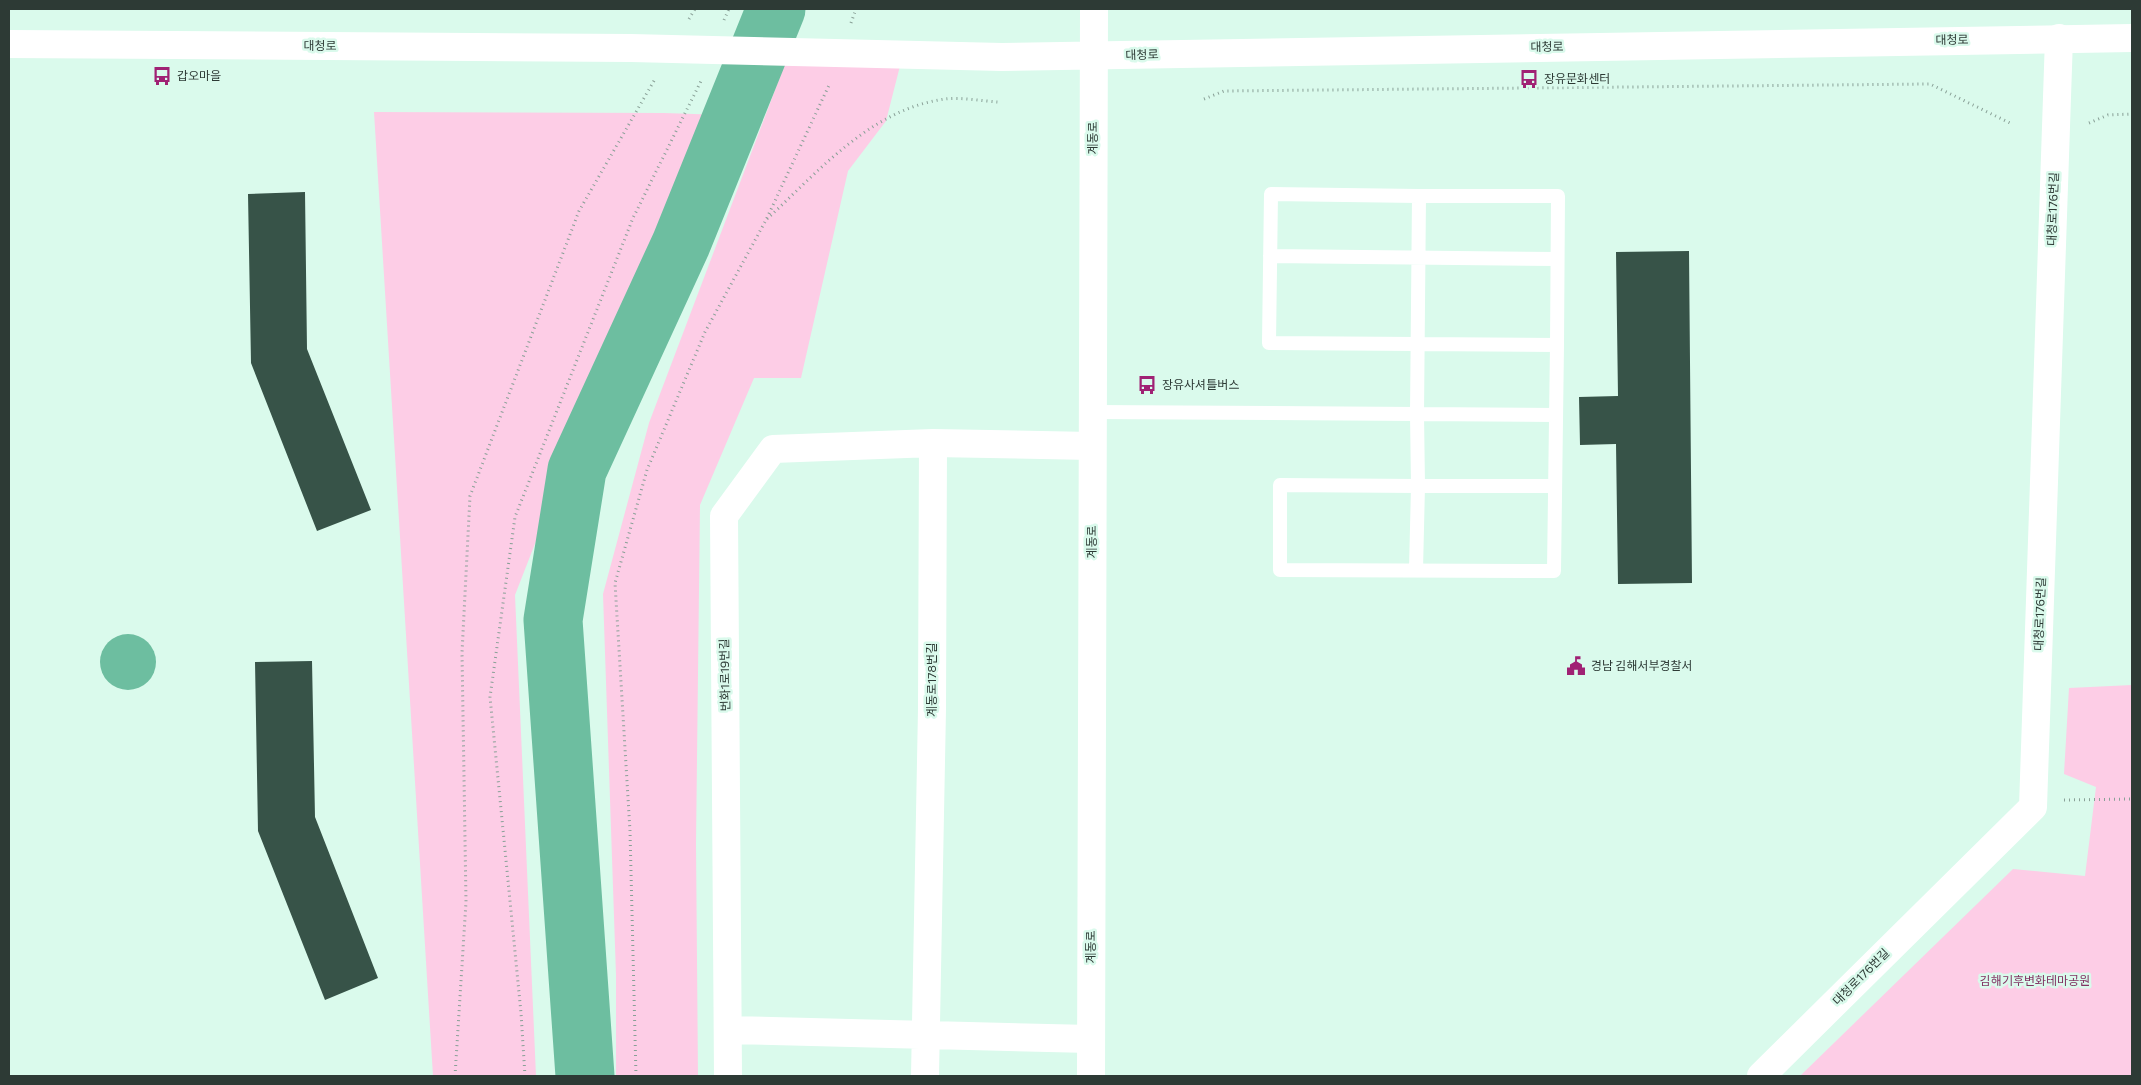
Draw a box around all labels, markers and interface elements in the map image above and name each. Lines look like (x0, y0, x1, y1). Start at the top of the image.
street label: 대청로 (1935, 32, 1969, 46)
street label: 대청로 (303, 38, 337, 52)
street label: 대청로 (1530, 39, 1564, 53)
street label: 대청로 (1125, 46, 1159, 62)
bus stop icon: 갑오마을 (151, 65, 173, 87)
place label: 갑오마을 (177, 68, 221, 82)
bus stop icon: 장유문화센터 (1518, 68, 1540, 90)
place label: 장유문화센터 (1544, 71, 1610, 85)
street label: 계동로 (1085, 121, 1099, 155)
street label: 대청로176번길 (2044, 172, 2060, 246)
bus stop icon: 장유사셔틀버스 (1136, 374, 1158, 396)
place label: 장유사셔틀버스 (1162, 377, 1239, 391)
street label: 계동로 (1084, 525, 1098, 559)
street label: 대청로176번길 (2031, 577, 2047, 651)
street label: 번화1로19번길 (716, 639, 732, 712)
street label: 계동로178번길 (924, 643, 938, 717)
public building icon: 경남 김해서부경찰서 (1565, 655, 1587, 677)
place label: 경남 김해서부경찰서 (1591, 658, 1693, 672)
street label: 계동로 (1083, 930, 1097, 964)
street label: 대청로176번길 (1829, 945, 1891, 1007)
park label: 김해기후변화테마공원 (1980, 973, 2090, 987)

